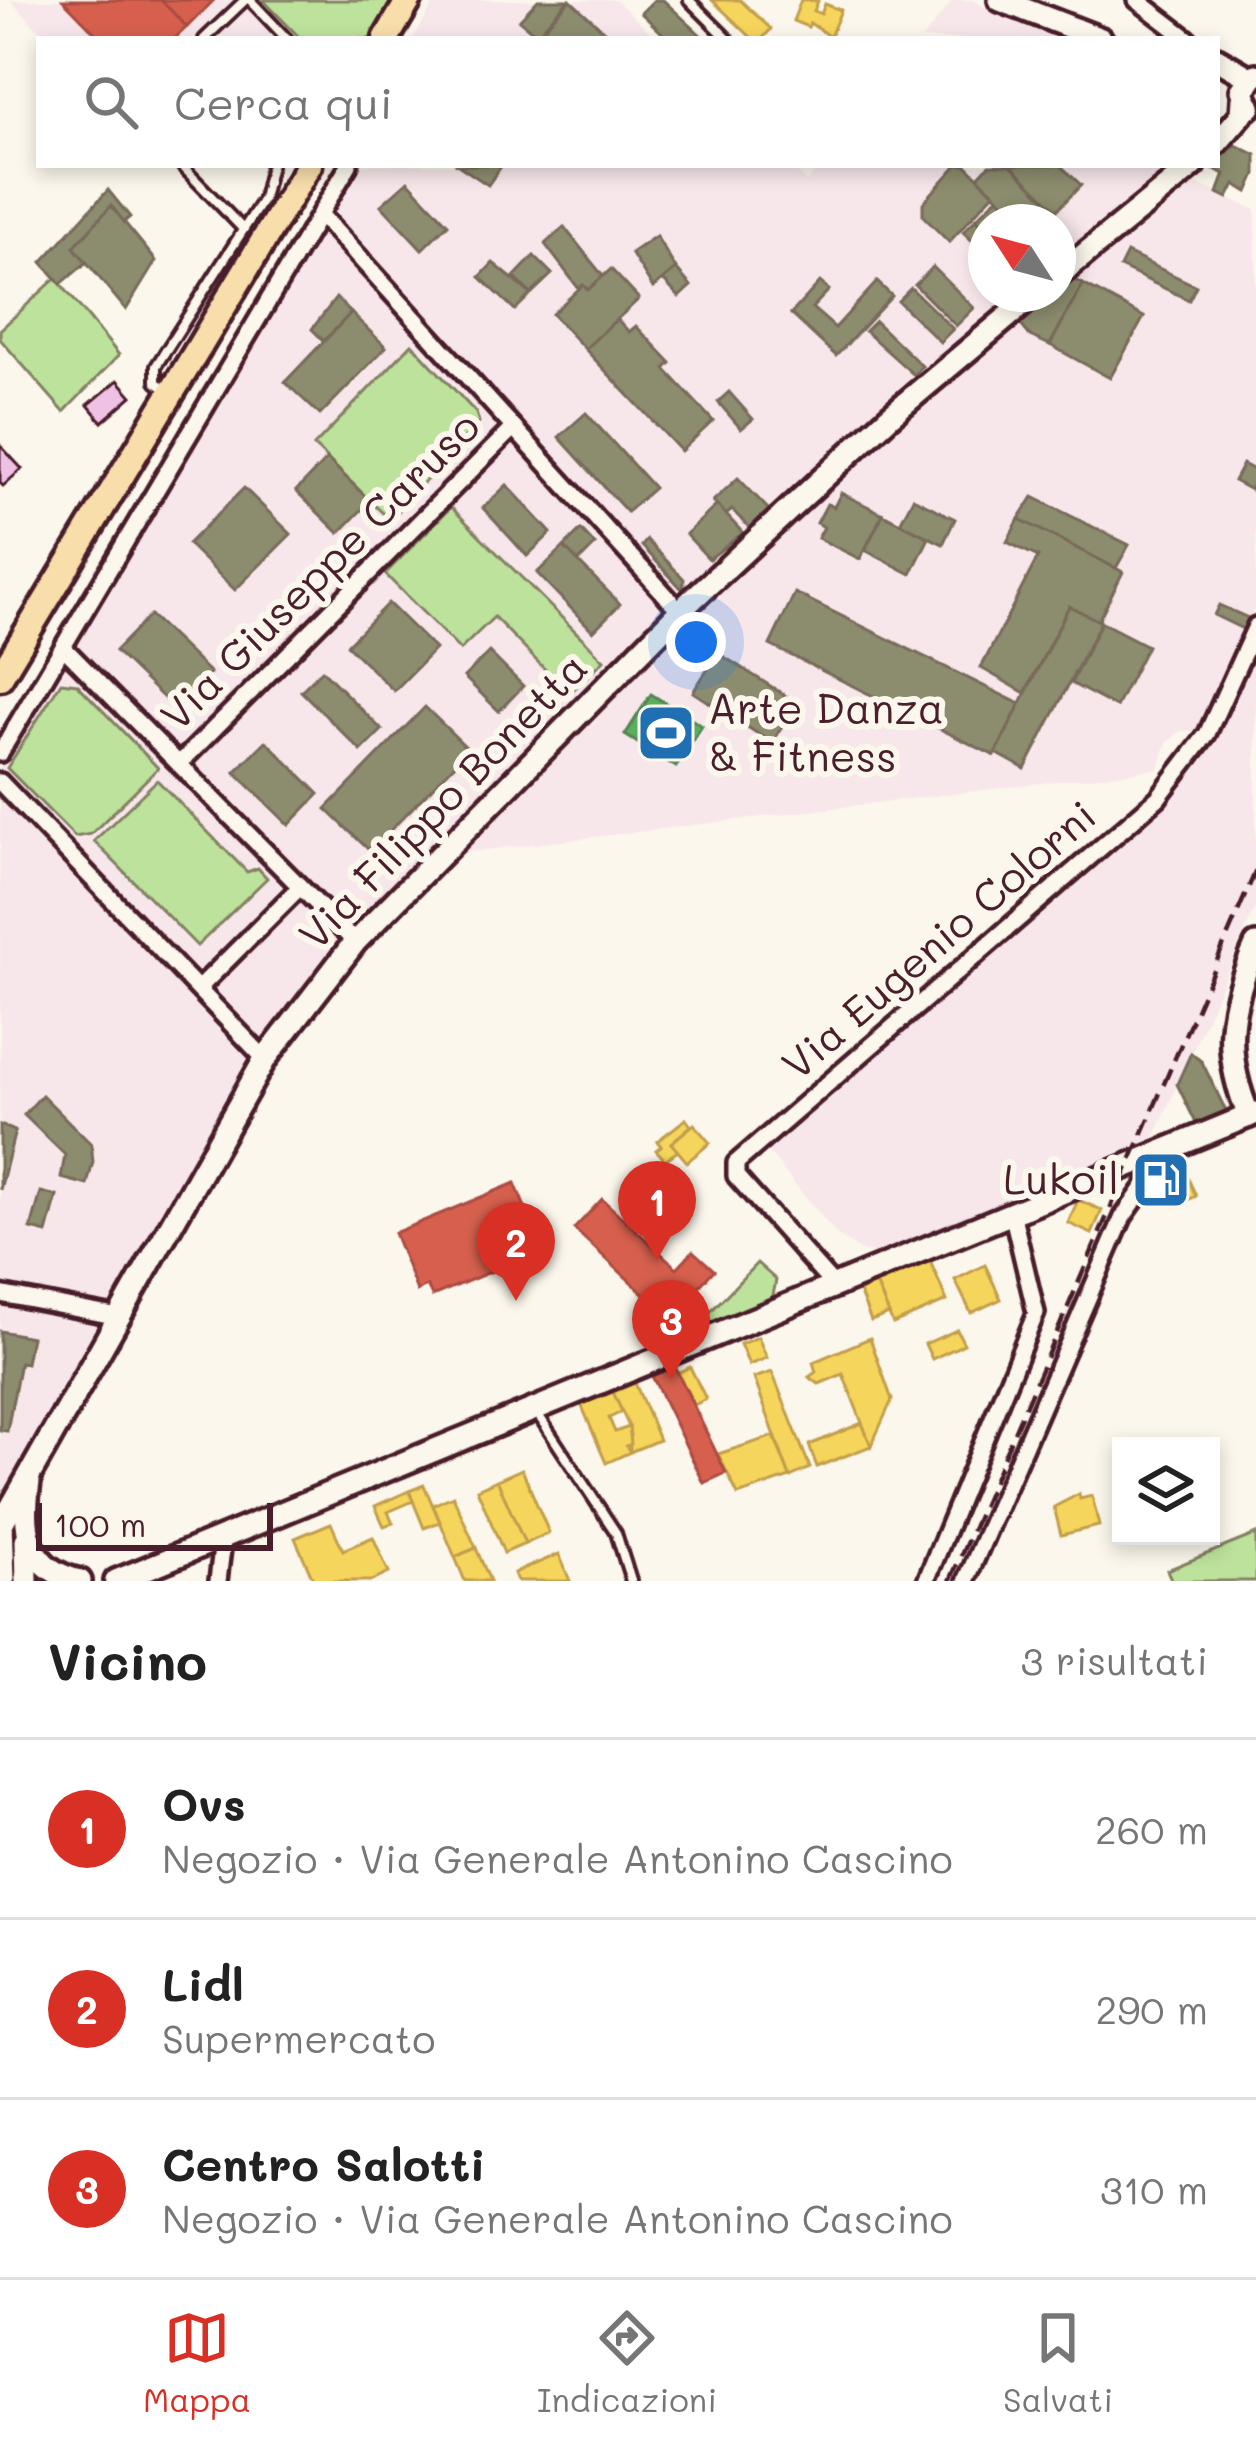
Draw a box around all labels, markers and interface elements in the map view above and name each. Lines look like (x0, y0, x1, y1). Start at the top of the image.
search box (36, 36, 1220, 168)
icon: search (78, 69, 144, 135)
text: Cerca qui (174, 73, 393, 131)
north arrow (968, 204, 1076, 312)
street label: Via Giuseppe Caruso (148, 399, 490, 741)
your location (666, 612, 726, 672)
street label: Via Filippo Bonetta (286, 640, 598, 960)
place label: Arte Danza & Fitness (708, 680, 944, 783)
sports icon: Arte Danza & Fitness (635, 702, 697, 764)
street label: Via Eugenio Colorni (769, 787, 1107, 1090)
fuel station icon: Lukoil (1130, 1149, 1192, 1211)
place label: Lukoil (1003, 1151, 1119, 1206)
pin: 1 (618, 1161, 696, 1260)
pin: 2 (477, 1202, 555, 1301)
pin: 3 (632, 1280, 710, 1379)
map controls (1112, 1437, 1220, 1545)
button: layers (1112, 1437, 1220, 1545)
scale bar (36, 1497, 273, 1550)
text: 100 m (54, 1502, 146, 1545)
text: Vicino (48, 1626, 207, 1693)
text: 3 risultati (1021, 1634, 1208, 1685)
text: Ovs (162, 1774, 246, 1832)
text: 1 (78, 1803, 96, 1854)
text: 260 m (1095, 1803, 1208, 1854)
text: Negozio · Via Generale Antonino Cascino (162, 1832, 953, 1883)
text: Lidl (162, 1954, 244, 2012)
text: 2 (76, 1983, 98, 2034)
text: 290 m (1096, 1983, 1208, 2034)
text: Supermercato (162, 2012, 435, 2063)
text: Centro Salotti (162, 2134, 485, 2192)
text: 3 (75, 2163, 99, 2214)
text: 310 m (1100, 2163, 1208, 2214)
text: Negozio · Via Generale Antonino Cascino (162, 2192, 953, 2243)
tab: Mappa (143, 2305, 251, 2420)
tab: Indicazioni (537, 2305, 717, 2420)
tab: Salvati (1003, 2305, 1113, 2420)

